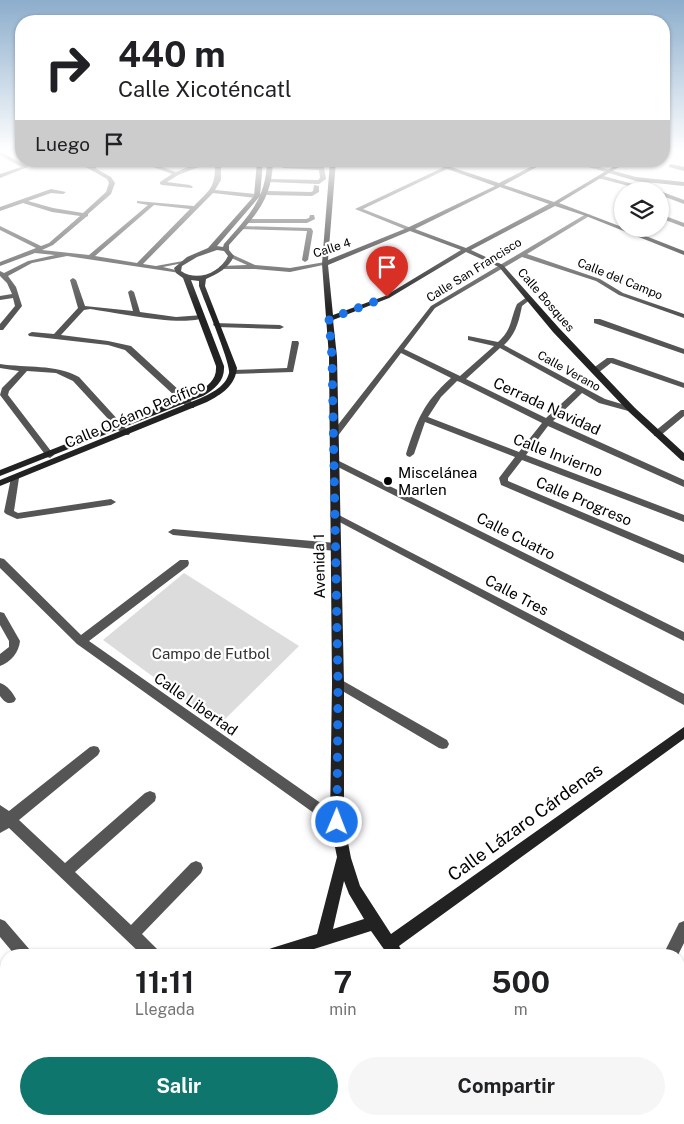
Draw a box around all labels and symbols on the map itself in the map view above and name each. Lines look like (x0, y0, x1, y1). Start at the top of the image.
street label: Calle 4 (311, 235, 353, 261)
street label: Calle San Francisco (424, 235, 524, 305)
pin (366, 246, 408, 297)
street label: Calle del Campo (575, 256, 665, 303)
street label: Calle Bosques (515, 266, 577, 334)
street label: Calle Verano (535, 348, 603, 394)
street label: Cerrada Navidad (491, 374, 603, 438)
street label: Calle Océano Pacífico (62, 377, 208, 451)
street label: Calle Invierno (511, 430, 605, 480)
place label: Miscelánea Marlen (398, 464, 477, 498)
street label: Calle Progreso (534, 473, 634, 529)
marker: Miscelánea Marlen (382, 475, 394, 487)
street label: Calle Cuatro (474, 509, 558, 563)
street label: Avenida 1 (310, 533, 328, 599)
street label: Calle Tres (482, 571, 552, 619)
park label: Campo de Futbol (152, 645, 270, 662)
street label: Calle Libertad (151, 669, 241, 739)
street label: Calle Lázaro Cárdenas (443, 759, 607, 885)
position arrow (310, 795, 362, 847)

